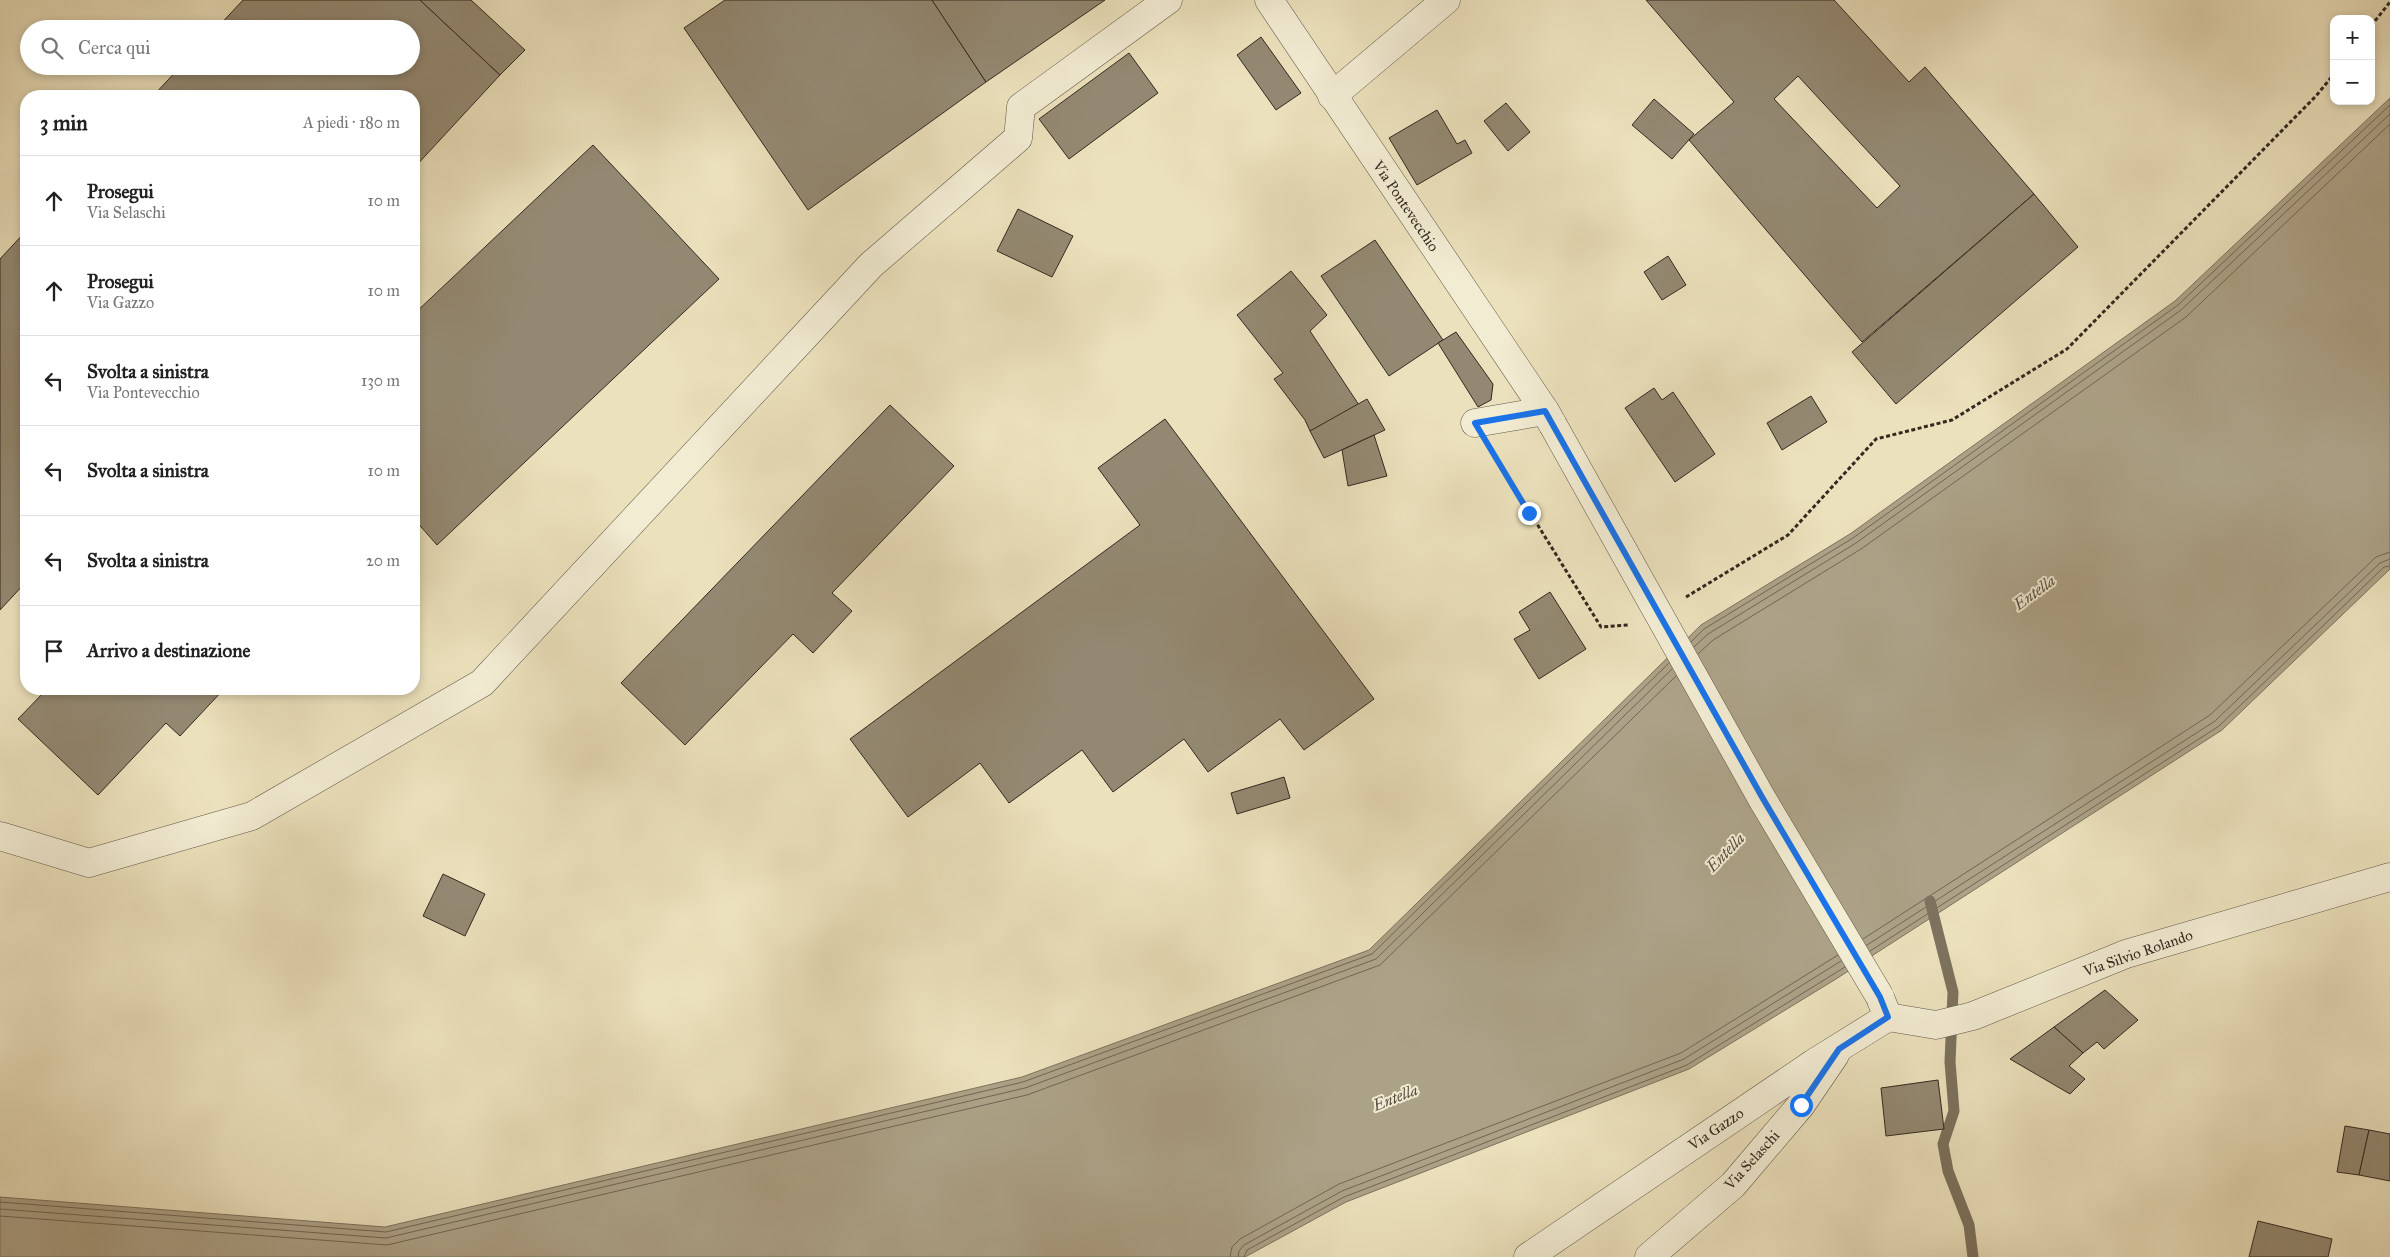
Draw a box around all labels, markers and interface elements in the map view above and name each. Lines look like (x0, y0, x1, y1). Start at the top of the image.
map controls (2330, 15, 2375, 105)
button: + (2330, 15, 2375, 60)
search box (20, 20, 420, 75)
icon: search (38, 34, 66, 62)
text: Cerca qui (78, 36, 150, 59)
button: − (2330, 60, 2375, 105)
text: 3 min (40, 110, 88, 136)
text: A piedi · 180 m (303, 113, 400, 132)
street label: Via Pontevecchio (1368, 156, 1443, 255)
text: Prosegui (87, 180, 154, 203)
icon: ahead (40, 187, 68, 215)
text: 10 m (368, 191, 400, 210)
text: Via Selaschi (87, 203, 166, 222)
text: Prosegui (87, 270, 154, 293)
icon: ahead (40, 277, 68, 305)
text: 10 m (368, 281, 400, 300)
text: Via Gazzo (87, 293, 154, 312)
text: Svolta a sinistra (87, 360, 209, 383)
icon: left (40, 367, 68, 395)
text: 130 m (361, 371, 400, 390)
text: Via Pontevecchio (87, 383, 200, 402)
icon: left (40, 457, 68, 485)
text: Svolta a sinistra (87, 459, 209, 482)
text: 10 m (368, 461, 400, 480)
route end (1518, 502, 1541, 525)
icon: left (40, 547, 68, 575)
text: Svolta a sinistra (87, 549, 209, 572)
text: 20 m (366, 551, 400, 570)
water label: Entella (2009, 571, 2059, 614)
icon: arrive (40, 637, 68, 665)
text: Arrivo a destinazione (87, 639, 250, 662)
water label: Entella (1702, 829, 1749, 877)
street label: Via Silvio Rolando (2080, 926, 2195, 981)
water label: Entella (1369, 1080, 1421, 1115)
route start (1790, 1094, 1813, 1117)
street label: Via Gazzo (1684, 1104, 1747, 1155)
street label: Via Selaschi (1720, 1127, 1783, 1194)

